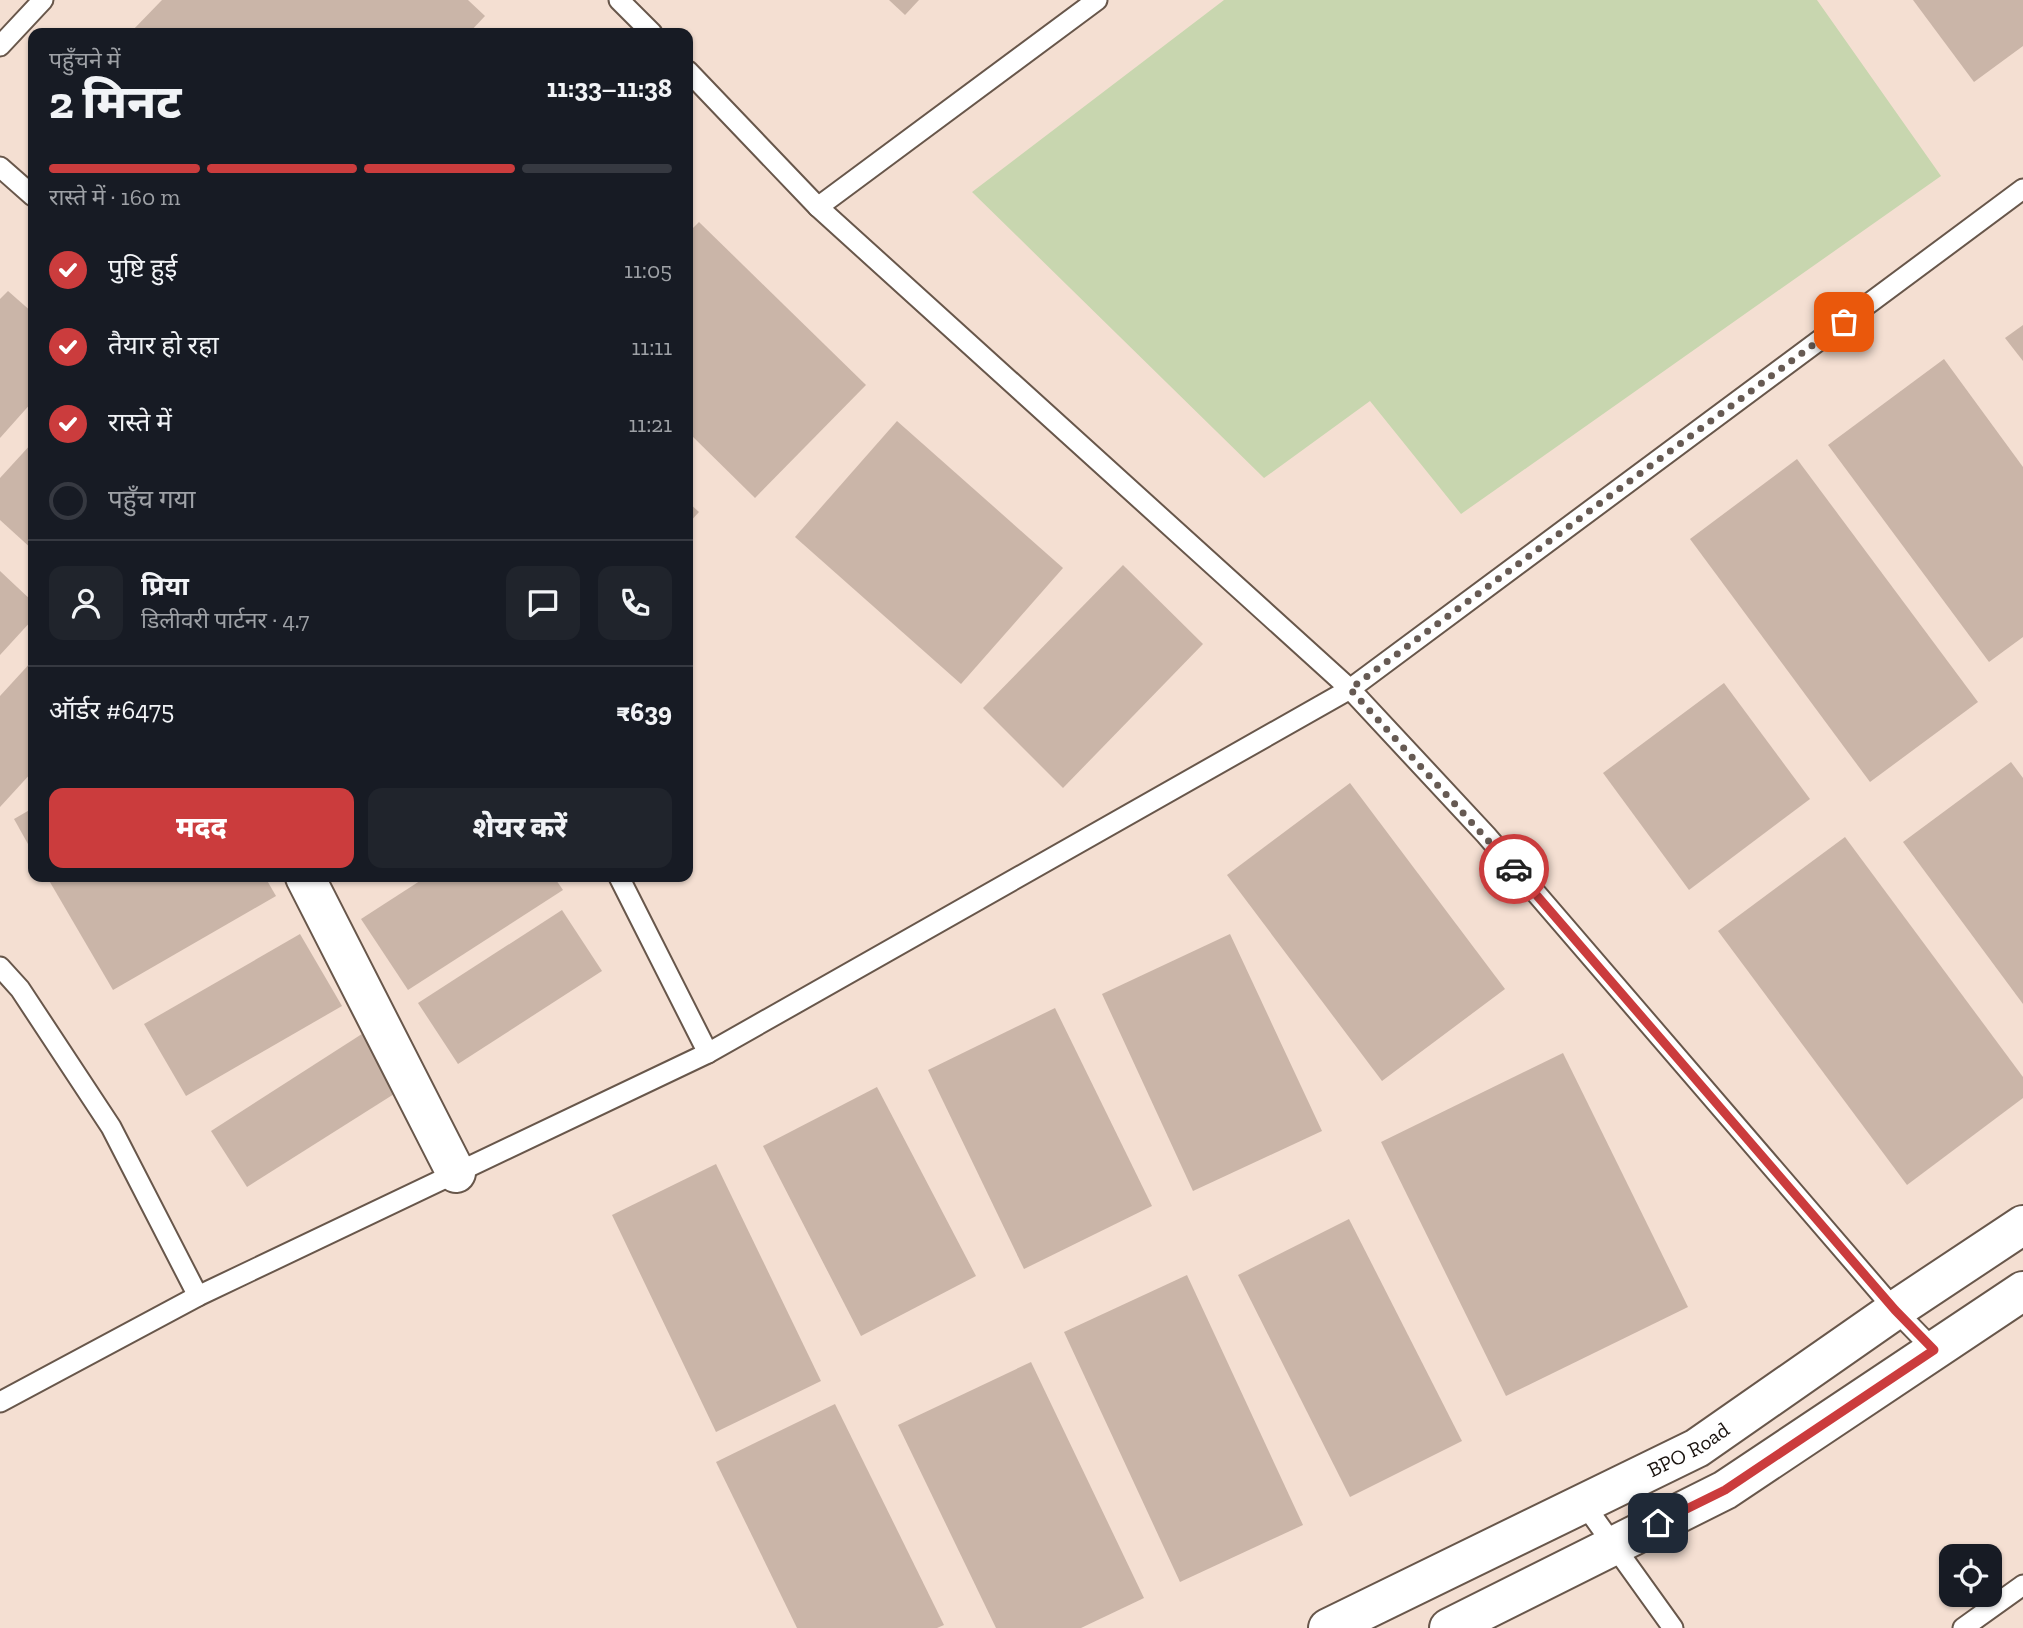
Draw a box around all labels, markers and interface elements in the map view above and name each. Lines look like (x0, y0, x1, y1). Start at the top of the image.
text: पहुँचने में (49, 46, 121, 74)
text: 11:33–11:38 (547, 72, 672, 104)
text: 2 मिनट (49, 75, 181, 130)
text: रास्ते में · 160 m (49, 183, 180, 211)
icon: check (49, 251, 87, 289)
text: पुष्टि हुई (108, 252, 177, 284)
text: 11:05 (624, 256, 672, 284)
pin (1814, 292, 1874, 352)
icon: bag (1825, 303, 1863, 341)
icon: check (49, 328, 87, 366)
text: तैयार हो रहा (108, 329, 219, 361)
text: 11:11 (631, 333, 672, 361)
icon: check (49, 405, 87, 443)
text: रास्ते में (108, 406, 172, 438)
text: 11:21 (628, 410, 672, 438)
text: पहुँच गया (108, 483, 195, 515)
button: person (49, 566, 123, 640)
button: chat (506, 566, 580, 640)
button: phone (598, 566, 672, 640)
text: प्रिया (141, 570, 189, 602)
text: डिलीवरी पार्टनर · 4.7 (141, 606, 309, 634)
text: ऑर्डर #6475 (49, 694, 174, 726)
text: ₹639 (616, 696, 672, 728)
button: मदद (49, 788, 354, 868)
button: शेयर करें (368, 788, 672, 868)
courier (1479, 834, 1549, 904)
icon: car (1495, 850, 1533, 888)
street label: BPO Road (1643, 1416, 1734, 1482)
pin (1628, 1493, 1688, 1553)
icon: home (1639, 1504, 1677, 1542)
map controls (1939, 1544, 2002, 1607)
button: locate (1939, 1544, 2002, 1607)

